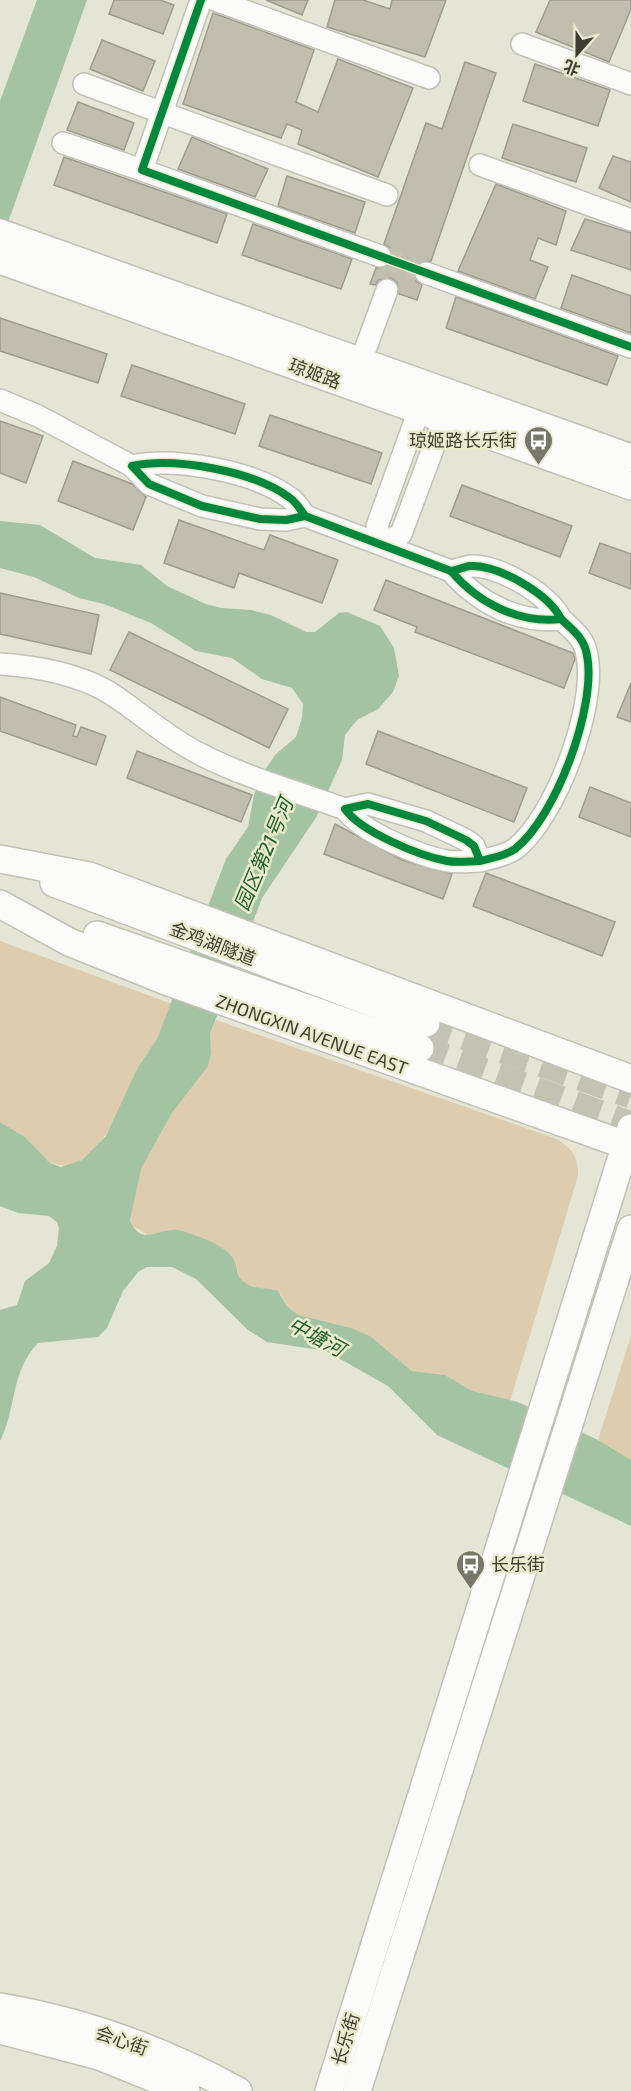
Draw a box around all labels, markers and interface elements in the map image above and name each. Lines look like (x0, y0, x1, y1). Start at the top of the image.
north arrow (547, 24, 607, 84)
text: 北 (561, 57, 582, 80)
street label: 琼姬路 (286, 353, 344, 393)
bus stop icon: 琼姬路长乐街 (522, 424, 554, 466)
place label: 琼姬路长乐街 (409, 429, 517, 451)
water label: 园区第21号河 (229, 791, 299, 913)
street label: 金鸡湖隧道 (167, 917, 259, 969)
street label: ZHONGXIN AVENUE EAST (213, 989, 411, 1079)
water label: 中塘河 (285, 1311, 353, 1363)
bus stop icon: 长乐街 (454, 1548, 486, 1590)
place label: 长乐街 (491, 1553, 545, 1575)
street label: 长乐街 (327, 2010, 363, 2068)
street label: 会心街 (93, 2021, 151, 2059)

